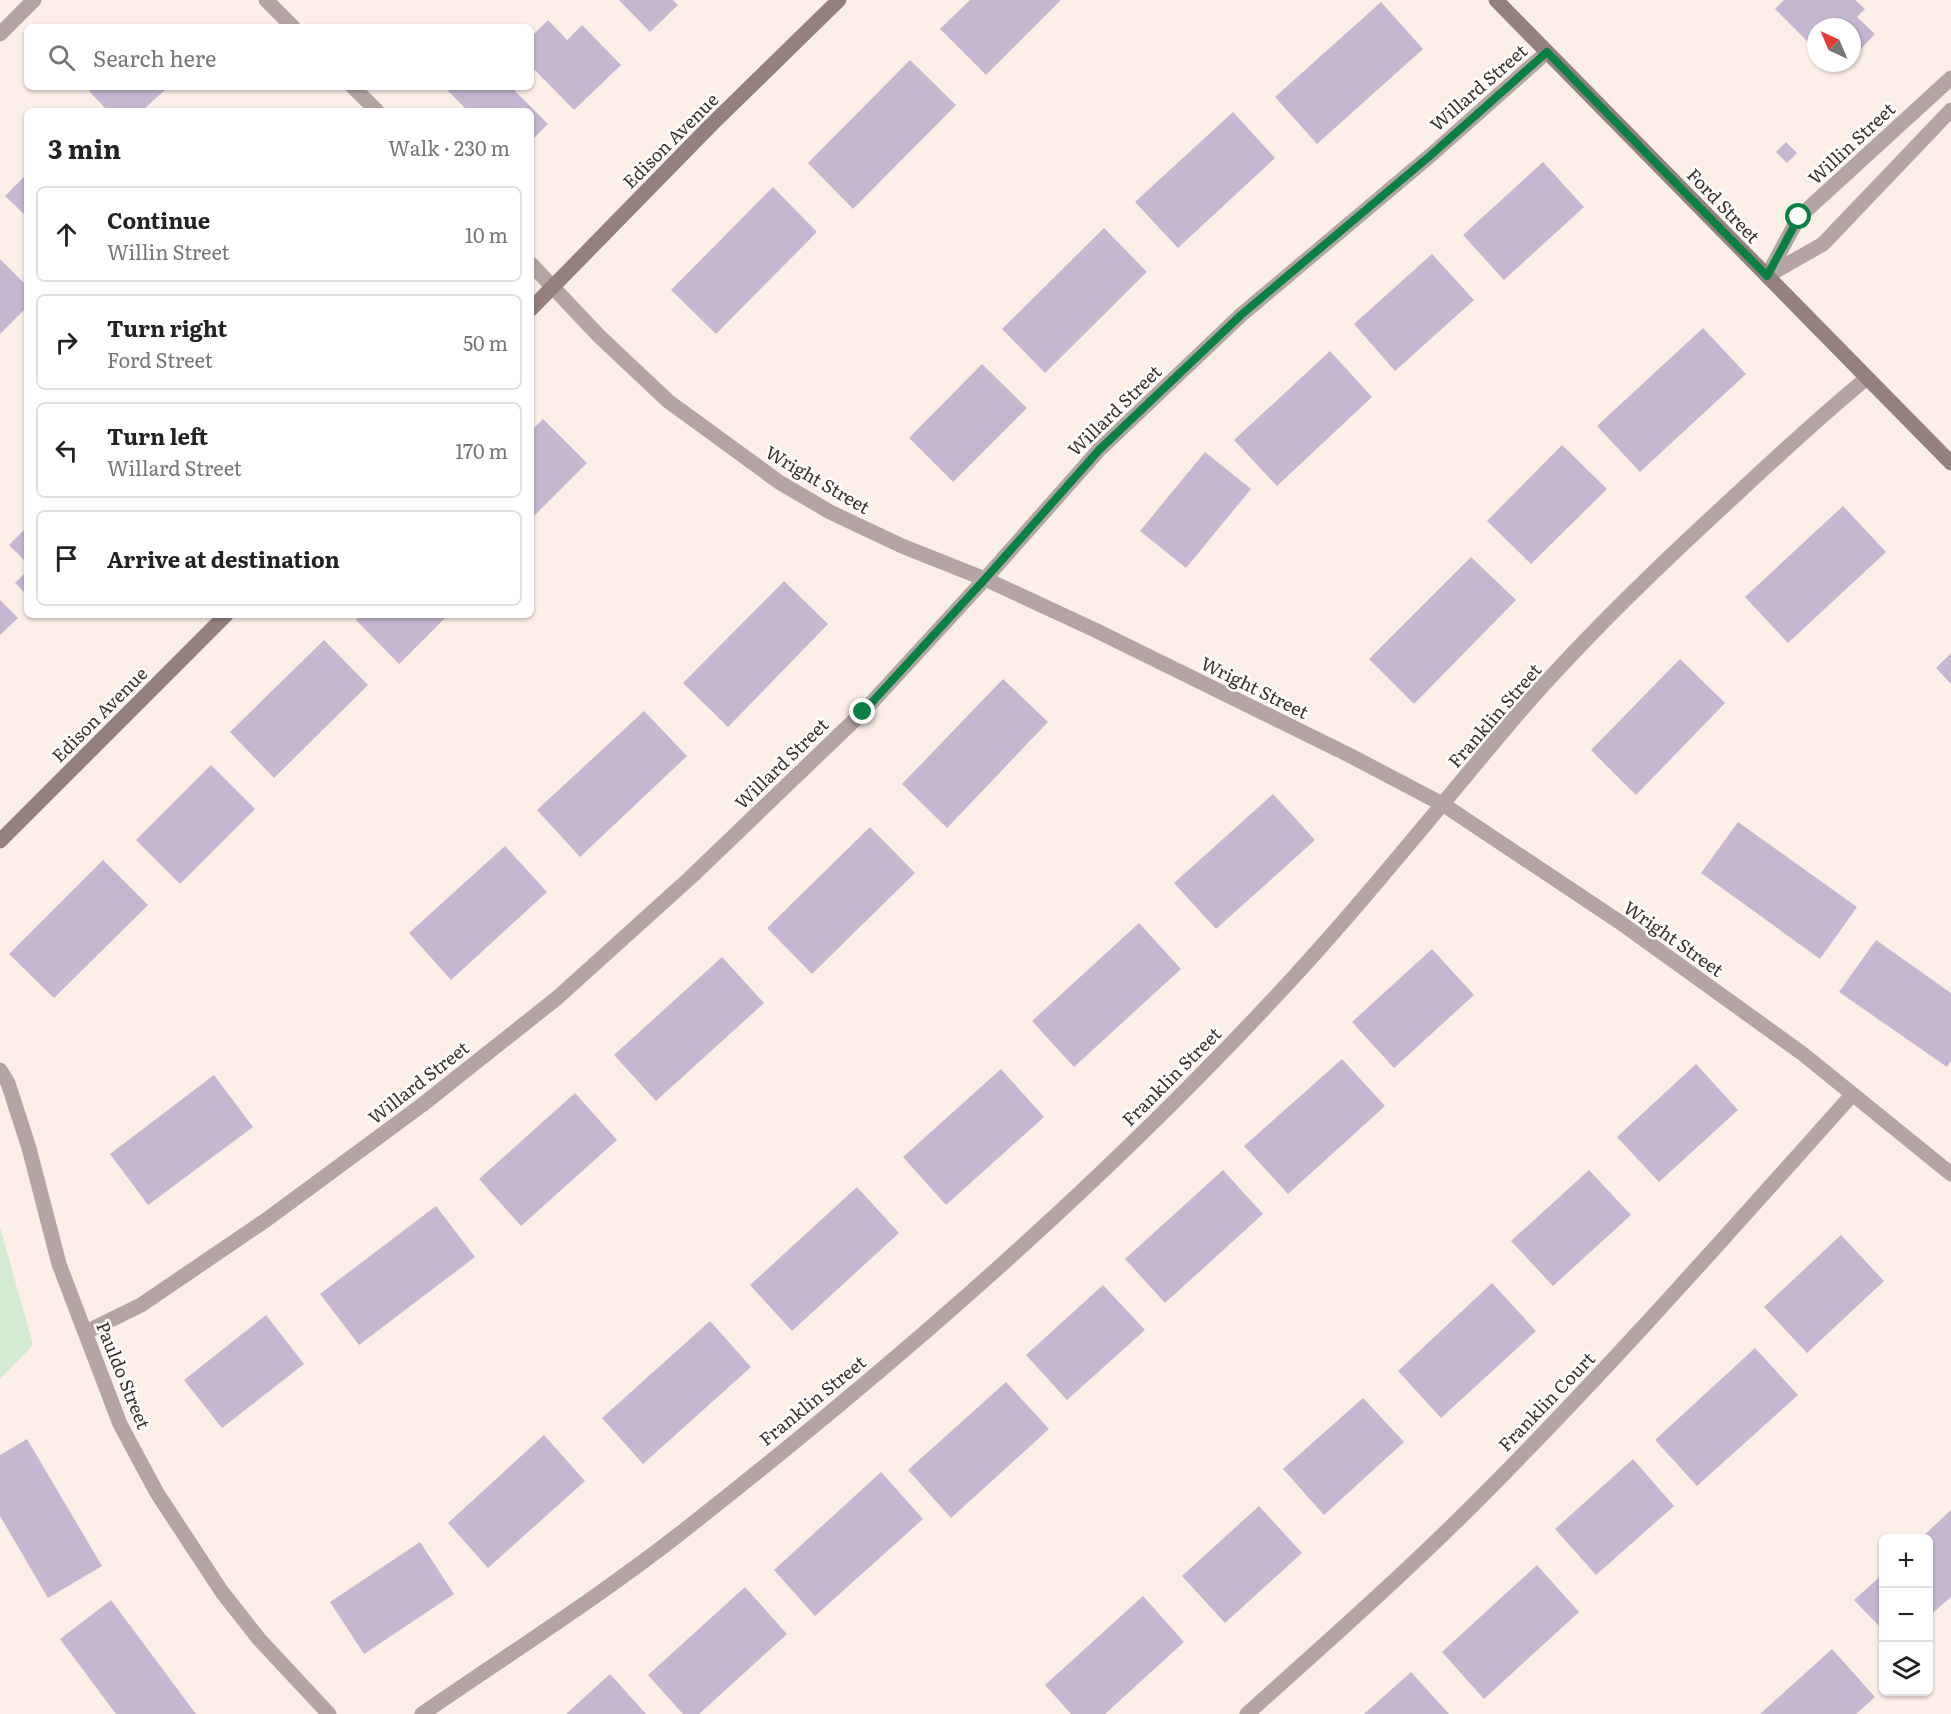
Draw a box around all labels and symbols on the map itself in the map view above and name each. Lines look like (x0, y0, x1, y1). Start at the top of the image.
north arrow (1807, 18, 1861, 72)
street label: Willard Street (1423, 37, 1533, 137)
street label: Edison Avenue (616, 86, 724, 194)
street label: Willin Street (1801, 95, 1901, 191)
street label: Ford Street (1681, 161, 1767, 249)
route start (1785, 203, 1811, 229)
street label: Willard Street (1061, 358, 1168, 462)
street label: Wright Street (761, 438, 876, 520)
street label: Wright Street (1197, 649, 1314, 725)
street label: Franklin Street (1441, 656, 1548, 773)
street label: Edison Avenue (45, 660, 153, 768)
route end (849, 698, 875, 724)
street label: Willard Street (728, 711, 835, 815)
street label: Wright Street (1618, 893, 1730, 983)
street label: Franklin Street (1115, 1020, 1227, 1132)
street label: Willard Street (362, 1034, 475, 1130)
street label: Pauldo Street (90, 1317, 158, 1433)
street label: Franklin Court (1491, 1345, 1601, 1457)
street label: Franklin Street (753, 1348, 872, 1452)

